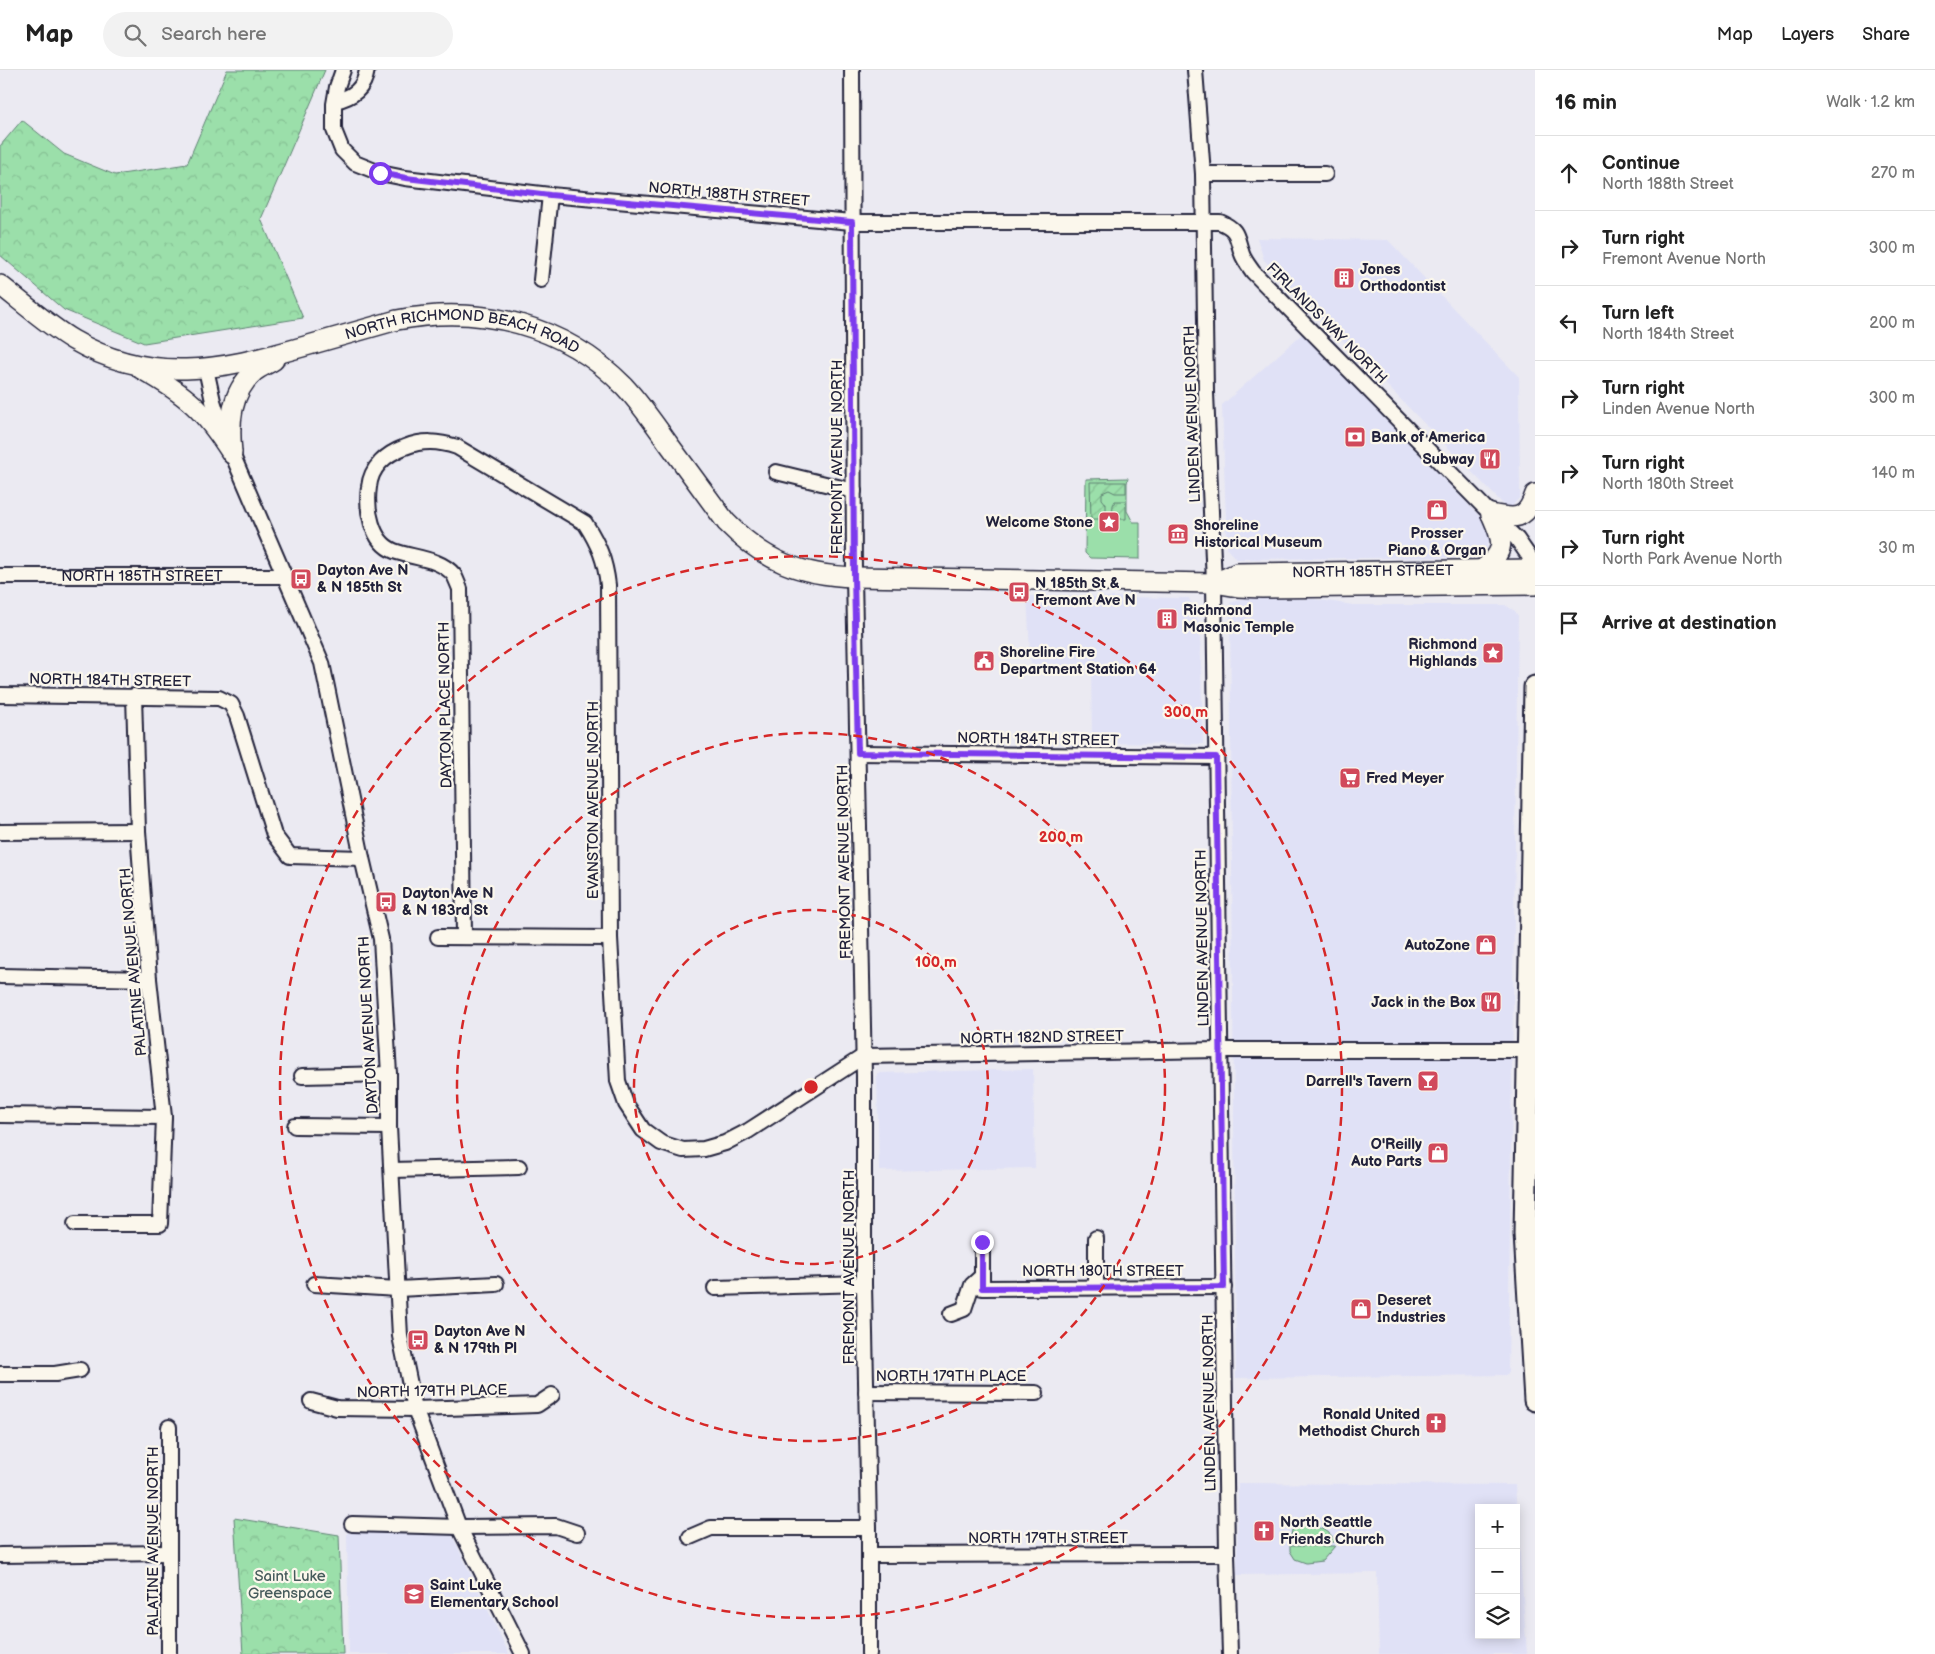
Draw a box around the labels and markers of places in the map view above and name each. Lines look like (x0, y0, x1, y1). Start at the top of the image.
place label: Jones Orthodontist (1360, 260, 1446, 296)
building icon: Jones Orthodontist (1332, 266, 1356, 290)
bank icon: Bank of America (1343, 425, 1367, 449)
place label: Bank of America (1371, 428, 1485, 447)
restaurant icon: Subway (1478, 447, 1502, 471)
place label: Subway (1423, 450, 1474, 469)
shop icon: Prosser Piano & Organ (1425, 498, 1449, 522)
place icon: Welcome Stone (1097, 510, 1121, 534)
place label: Welcome Stone (986, 513, 1093, 532)
place label: Shoreline Historical Museum (1194, 516, 1323, 552)
museum icon: Shoreline Historical Museum (1166, 522, 1190, 546)
place label: Prosser Piano & Organ (1388, 524, 1486, 560)
place label: Dayton Ave N & N 185th St (317, 561, 408, 597)
bus stop icon: Dayton Ave N & N 185th St (289, 567, 313, 591)
place label: N 185th St & Fremont Ave N (1035, 574, 1136, 610)
bus stop icon: N 185th St & Fremont Ave N (1007, 580, 1031, 604)
place label: Richmond Masonic Temple (1183, 601, 1294, 637)
building icon: Richmond Masonic Temple (1155, 607, 1179, 631)
place label: Richmond Highlands (1408, 635, 1477, 671)
place icon: Richmond Highlands (1481, 641, 1505, 665)
place label: Shoreline Fire Department Station 64 (1000, 643, 1157, 679)
public building icon: Shoreline Fire Department Station 64 (972, 649, 996, 673)
supermarket icon: Fred Meyer (1338, 766, 1362, 790)
place label: Fred Meyer (1366, 769, 1445, 788)
place label: Dayton Ave N & N 183rd St (402, 884, 493, 920)
bus stop icon: Dayton Ave N & N 183rd St (374, 890, 398, 914)
shop icon: AutoZone (1474, 933, 1498, 957)
place label: AutoZone (1404, 936, 1470, 955)
restaurant icon: Jack in the Box (1479, 990, 1503, 1014)
place label: Jack in the Box (1371, 993, 1475, 1012)
bar icon: Darrell's Tavern (1416, 1069, 1440, 1093)
place label: Darrell's Tavern (1306, 1072, 1412, 1091)
centre of rings (802, 1078, 820, 1096)
place label: O'Reilly Auto Parts (1350, 1135, 1422, 1171)
shop icon: O'Reilly Auto Parts (1426, 1141, 1450, 1165)
place label: Deseret Industries (1377, 1291, 1446, 1327)
shop icon: Deseret Industries (1349, 1297, 1373, 1321)
place label: Dayton Ave N & N 179th Pl (434, 1322, 525, 1358)
bus stop icon: Dayton Ave N & N 179th Pl (406, 1328, 430, 1352)
place label: Ronald United Methodist Church (1299, 1405, 1420, 1441)
church icon: Ronald United Methodist Church (1424, 1411, 1448, 1435)
place label: North Seattle Friends Church (1280, 1513, 1384, 1549)
church icon: North Seattle Friends Church (1252, 1519, 1276, 1543)
place label: Saint Luke Elementary School (430, 1576, 558, 1612)
school or university icon: Saint Luke Elementary School (402, 1582, 426, 1606)

